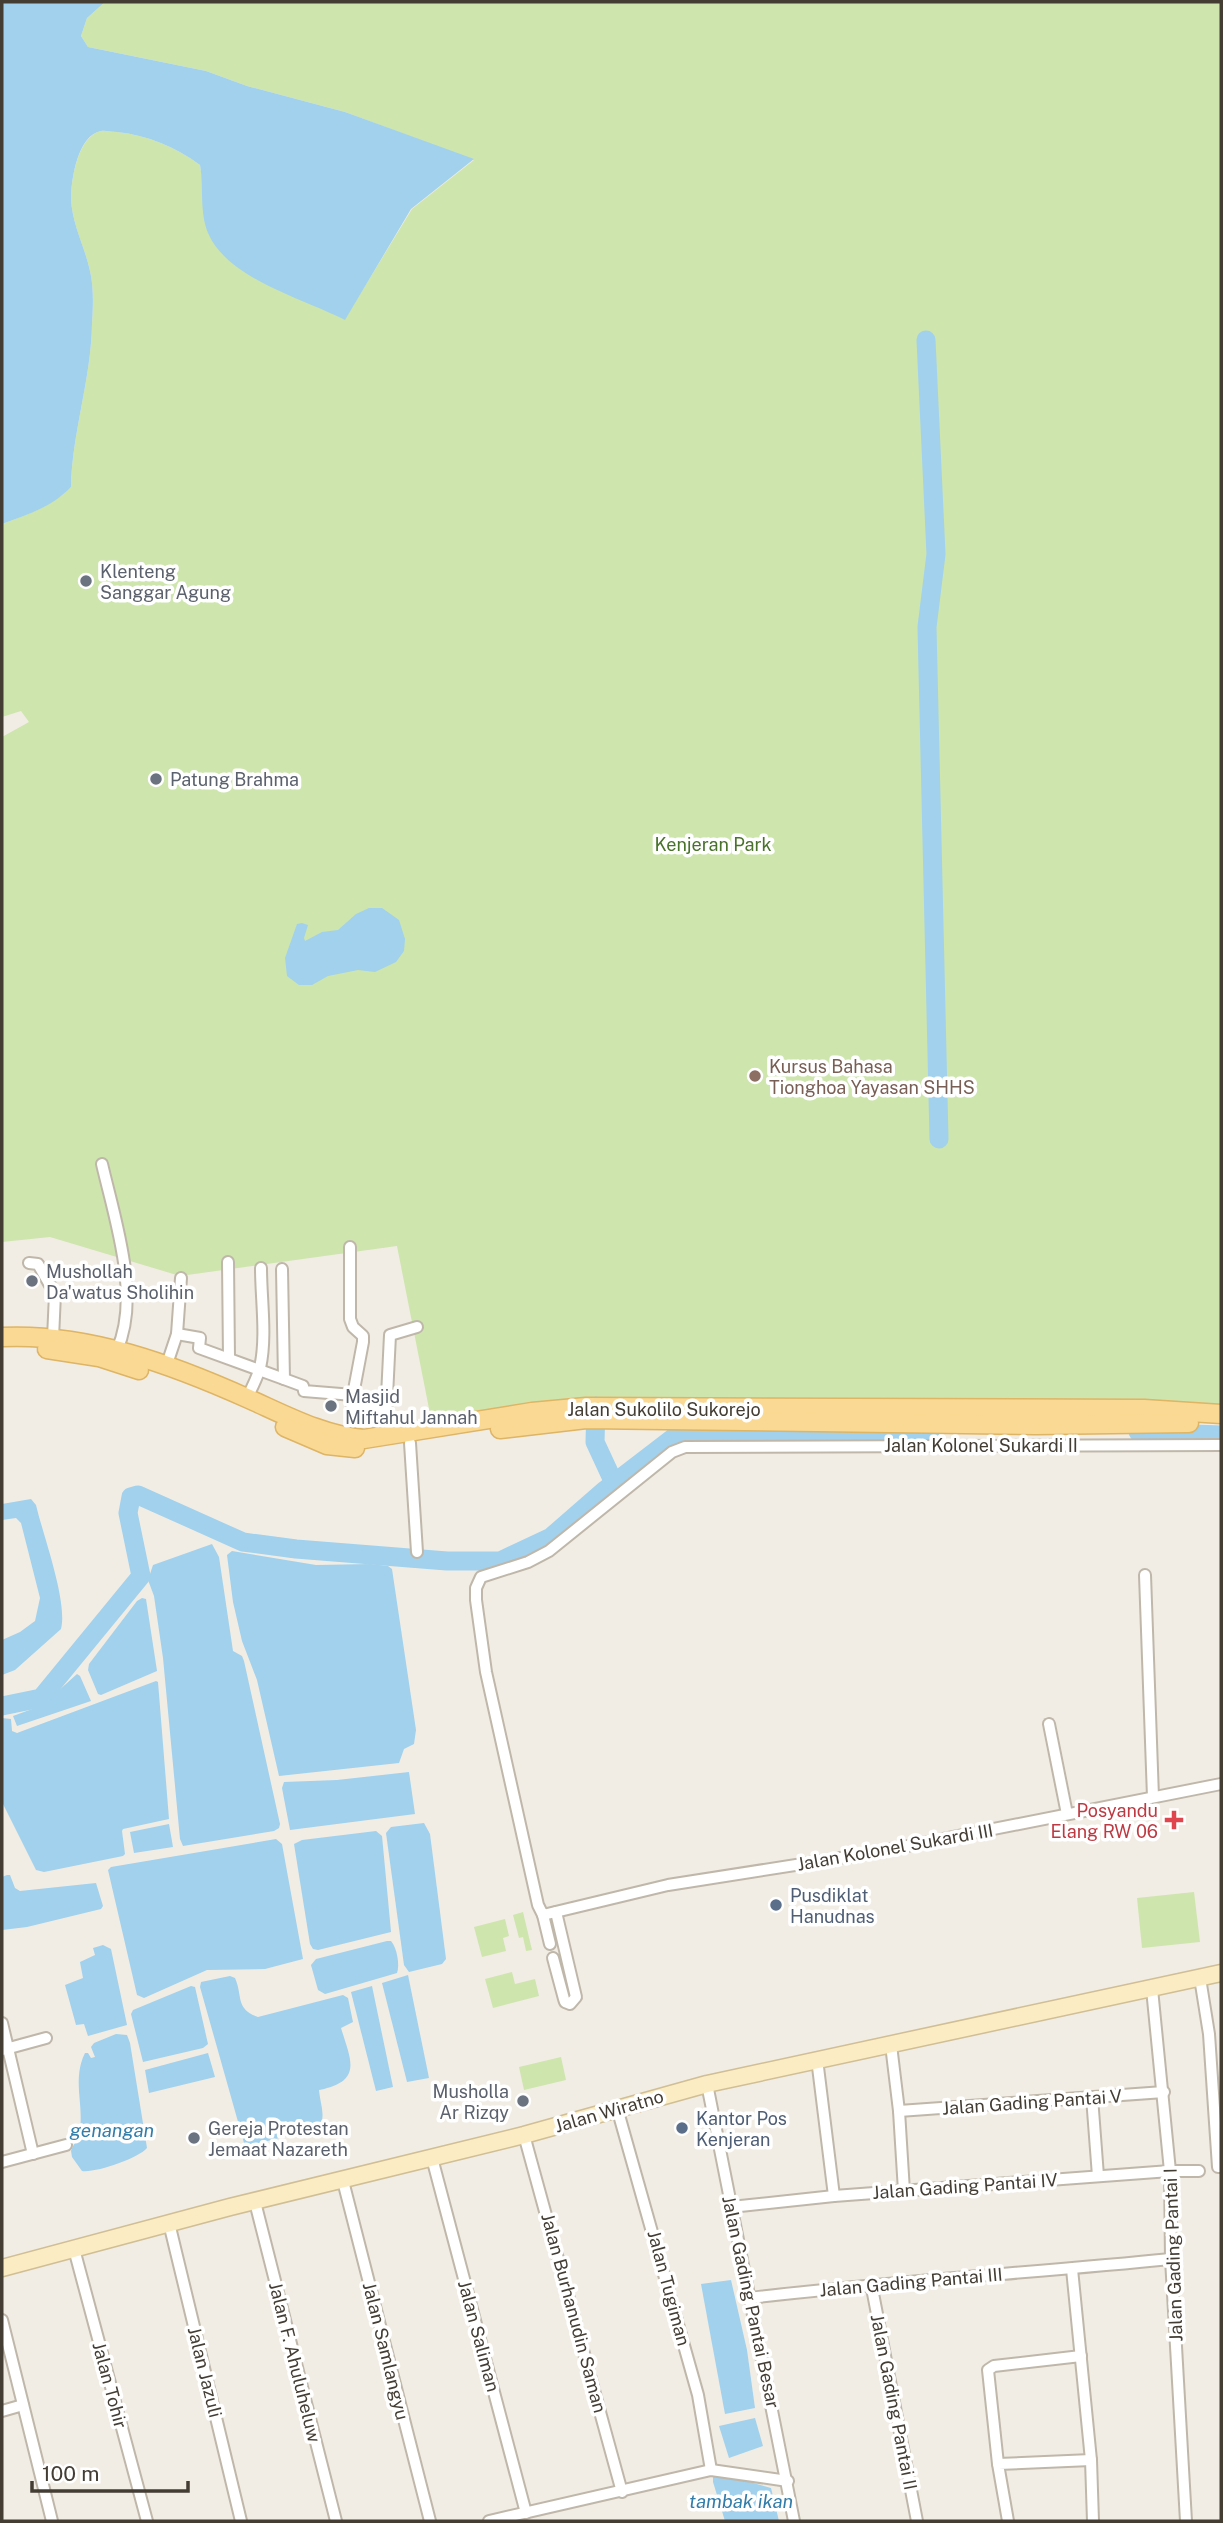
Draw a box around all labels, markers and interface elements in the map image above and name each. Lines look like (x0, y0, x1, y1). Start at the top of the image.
place label: Klenteng Sanggar Agung (100, 561, 231, 603)
marker: Klenteng Sanggar Agung (78, 573, 94, 589)
place label: Patung Brahma (170, 769, 299, 790)
marker: Patung Brahma (148, 771, 164, 787)
park label: Kenjeran Park (654, 834, 772, 855)
place label: Kursus Bahasa Tionghoa Yayasan SHHS (769, 1056, 975, 1098)
marker: Kursus Bahasa Tionghoa Yayasan SHHS (747, 1068, 763, 1084)
place label: Mushollah Da'watus Sholihin (46, 1261, 194, 1303)
marker: Mushollah Da'watus Sholihin (24, 1273, 40, 1289)
place label: Masjid Miftahul Jannah (345, 1386, 478, 1428)
marker: Masjid Miftahul Jannah (323, 1398, 339, 1414)
street label: Jalan Sukolilo Sukorejo (567, 1399, 761, 1420)
street label: Jalan Kolonel Sukardi II (884, 1435, 1078, 1456)
place label: Posyandu Elang RW 06 (1050, 1800, 1158, 1842)
marker: Posyandu Elang RW 06 (1164, 1810, 1184, 1830)
street label: Jalan Kolonel Sukardi III (795, 1819, 995, 1875)
place label: Pusdiklat Hanudnas (790, 1885, 875, 1927)
marker: Pusdiklat Hanudnas (768, 1897, 784, 1913)
place label: Musholla Ar Rizqy (432, 2081, 509, 2123)
street label: Jalan Wiratno (552, 2085, 666, 2137)
street label: Jalan Gading Pantai V (941, 2085, 1123, 2119)
marker: Musholla Ar Rizqy (515, 2093, 531, 2109)
place label: Kantor Pos Kenjeran (696, 2108, 787, 2150)
place label: Gereja Protestan Jemaat Nazareth (208, 2118, 349, 2160)
water label: genangan (69, 2119, 154, 2141)
marker: Kantor Pos Kenjeran (674, 2120, 690, 2136)
marker: Gereja Protestan Jemaat Nazareth (186, 2130, 202, 2146)
street label: Jalan Gading Pantai I (1159, 2168, 1187, 2342)
street label: Jalan Gading Pantai IV (872, 2169, 1058, 2203)
street label: Jalan Gading Pantai Besar (718, 2194, 784, 2410)
street label: Jalan Burhanudin Saman (537, 2211, 611, 2415)
street label: Jalan Tugiman (643, 2228, 695, 2348)
street label: Jalan Gading Pantai III (819, 2264, 1003, 2300)
street label: Jalan Saliman (454, 2278, 504, 2394)
street label: Jalan F. Ahuluheluw (265, 2280, 325, 2444)
street label: Jalan Samlangyu (359, 2280, 413, 2422)
street label: Jalan Gading Pantai II (867, 2312, 921, 2492)
street label: Jalan Jazuli (184, 2324, 226, 2420)
street label: Jalan Tohir (88, 2339, 132, 2431)
scale bar (32, 2450, 187, 2494)
text: 100 m (42, 2461, 99, 2486)
water label: tambak ikan (689, 2490, 793, 2512)

